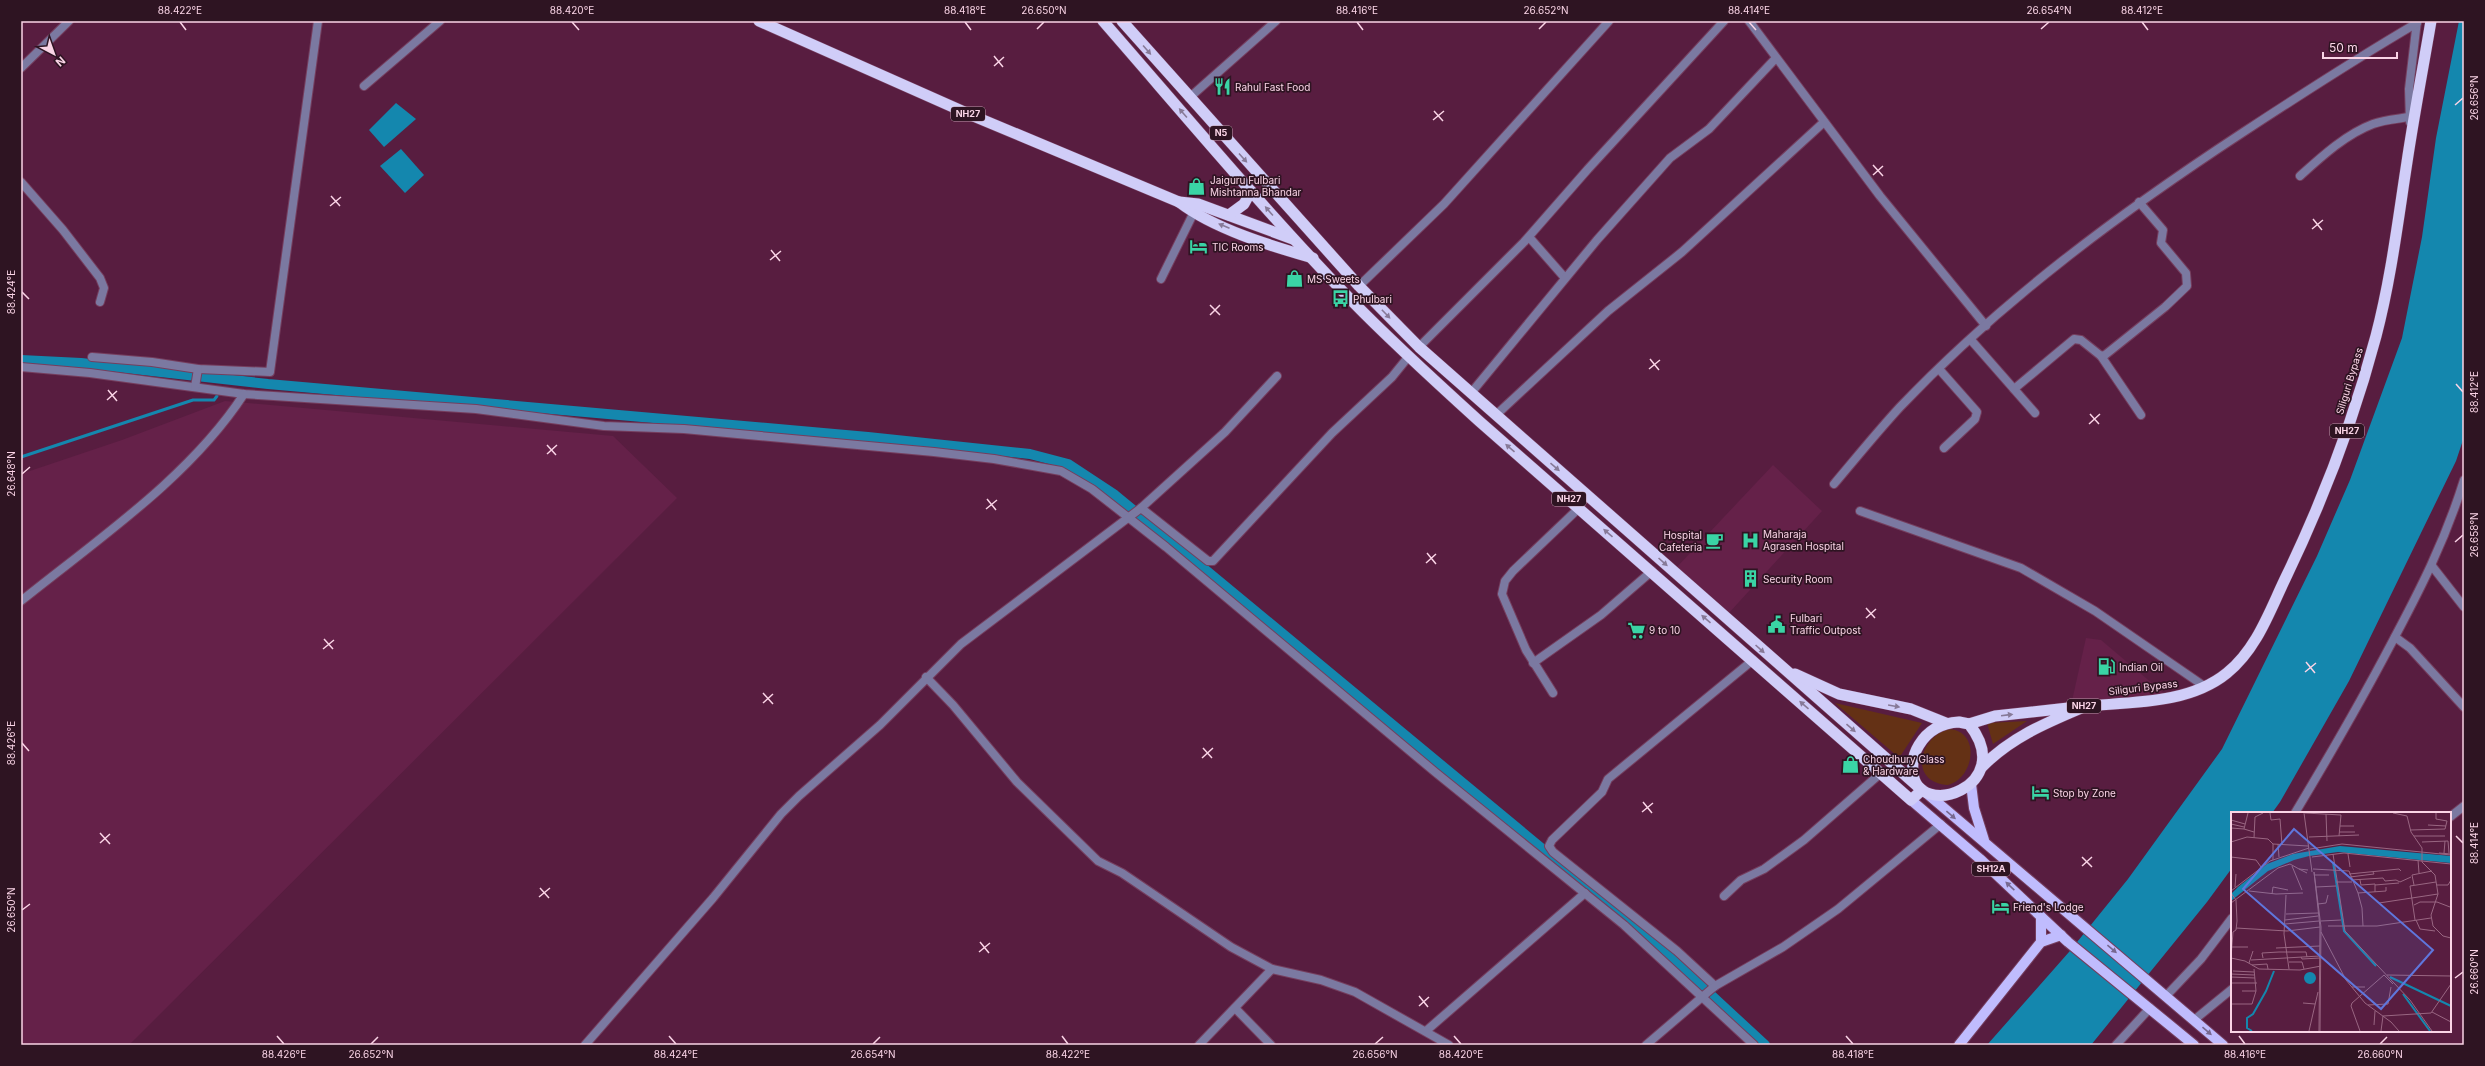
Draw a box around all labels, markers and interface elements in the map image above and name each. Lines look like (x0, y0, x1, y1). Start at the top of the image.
text: 88.422°E (158, 4, 202, 16)
text: 88.420°E (550, 4, 594, 16)
text: 88.418°E (944, 4, 986, 16)
text: 26.650°N (1021, 4, 1067, 16)
text: 88.416°E (1336, 4, 1378, 16)
text: 26.652°N (1523, 4, 1569, 16)
text: 88.414°E (1728, 4, 1770, 16)
text: 26.654°N (2026, 4, 2072, 16)
text: 88.412°E (2121, 4, 2163, 16)
north arrow (34, 34, 74, 74)
scale bar (2323, 34, 2397, 60)
text: 50 m (2329, 40, 2358, 55)
one-way arrow (1143, 45, 1152, 56)
text: N (53, 54, 68, 70)
text: 26.656°N (2468, 75, 2480, 121)
restaurant icon: Rahul Fast Food (1212, 77, 1232, 97)
place label: Rahul Fast Food (1235, 81, 1310, 93)
road number: NH27 (951, 107, 985, 121)
one-way arrow (1179, 108, 1188, 118)
road number: N5 (1210, 126, 1232, 140)
one-way arrow (1238, 153, 1248, 163)
place label: Jaiguru Fulbari Mishtanna Bhandar (1210, 174, 1302, 198)
shop icon: Jaiguru Fulbari Mishtanna Bhandar (1187, 176, 1207, 196)
one-way arrow (1264, 206, 1273, 216)
one-way arrow (1217, 223, 1229, 229)
hotel icon: TIC Rooms (1189, 237, 1209, 257)
place label: TIC Rooms (1212, 241, 1264, 253)
shop icon: MS Sweets (1284, 269, 1304, 289)
text: 88.424°E (5, 270, 17, 314)
place label: MS Sweets (1307, 273, 1360, 285)
bus stop icon: Phulbari (1330, 289, 1350, 309)
place label: Phulbari (1353, 293, 1392, 305)
one-way arrow (1381, 309, 1390, 319)
street label: Siliguri Bypass (2333, 346, 2365, 416)
text: 88.412°E (2468, 371, 2480, 413)
road number: NH27 (2330, 424, 2364, 438)
one-way arrow (1505, 443, 1515, 453)
text: 26.648°N (5, 451, 17, 497)
one-way arrow (1550, 462, 1560, 472)
road number: NH27 (1552, 492, 1586, 506)
text: 26.658°N (2468, 513, 2480, 558)
place label: Maharaja Agrasen Hospital (1763, 528, 1844, 552)
one-way arrow (1603, 529, 1613, 538)
place label: Hospital Cafeteria (1659, 529, 1702, 553)
hospital icon: Maharaja Agrasen Hospital (1740, 530, 1760, 550)
cafe icon: Hospital Cafeteria (1705, 531, 1725, 551)
one-way arrow (1658, 557, 1668, 567)
building icon: Security Room (1740, 569, 1760, 589)
place label: Security Room (1763, 573, 1832, 585)
place label: Fulbari Traffic Outpost (1790, 612, 1861, 636)
one-way arrow (1701, 614, 1711, 624)
public building icon: Fulbari Traffic Outpost (1767, 614, 1787, 634)
supermarket icon: 9 to 10 (1626, 620, 1646, 640)
place label: 9 to 10 (1649, 624, 1680, 636)
one-way arrow (1755, 644, 1765, 654)
fuel station icon: Indian Oil (2096, 657, 2116, 677)
place label: Indian Oil (2119, 661, 2163, 673)
street label: Siliguri Bypass (2108, 677, 2178, 697)
road number: NH27 (2067, 699, 2101, 713)
one-way arrow (1798, 700, 1809, 709)
one-way arrow (1888, 703, 1900, 709)
one-way arrow (2001, 711, 2013, 718)
text: 88.426°E (5, 721, 17, 765)
one-way arrow (1845, 723, 1856, 732)
place label: Choudhury Glass & Hardware (1863, 753, 1944, 777)
shop icon: Choudhury Glass & Hardware (1840, 755, 1860, 775)
hotel icon: Stop by Zone (2030, 783, 2050, 803)
place label: Stop by Zone (2053, 787, 2116, 799)
one-way arrow (1946, 810, 1957, 819)
inset map (2231, 812, 2451, 1032)
text: 88.414°E (2468, 822, 2480, 864)
road number: SH12A (1972, 862, 2010, 876)
one-way arrow (2005, 882, 2014, 891)
text: 26.650°N (5, 887, 17, 933)
hotel icon: Friend's Lodge (1990, 897, 2010, 917)
place label: Friend's Lodge (2013, 901, 2084, 913)
one-way arrow (2106, 945, 2117, 954)
text: 26.660°N (2468, 949, 2480, 995)
one-way arrow (2202, 1027, 2212, 1036)
text: 88.426°E (262, 1048, 306, 1060)
text: 26.652°N (348, 1048, 394, 1060)
text: 88.424°E (654, 1048, 698, 1060)
text: 26.654°N (850, 1048, 896, 1060)
text: 88.422°E (1046, 1048, 1090, 1060)
text: 26.656°N (1352, 1048, 1398, 1060)
text: 88.420°E (1439, 1048, 1483, 1060)
text: 88.418°E (1832, 1048, 1874, 1060)
text: 88.416°E (2224, 1048, 2266, 1060)
text: 26.660°N (2357, 1048, 2403, 1060)

